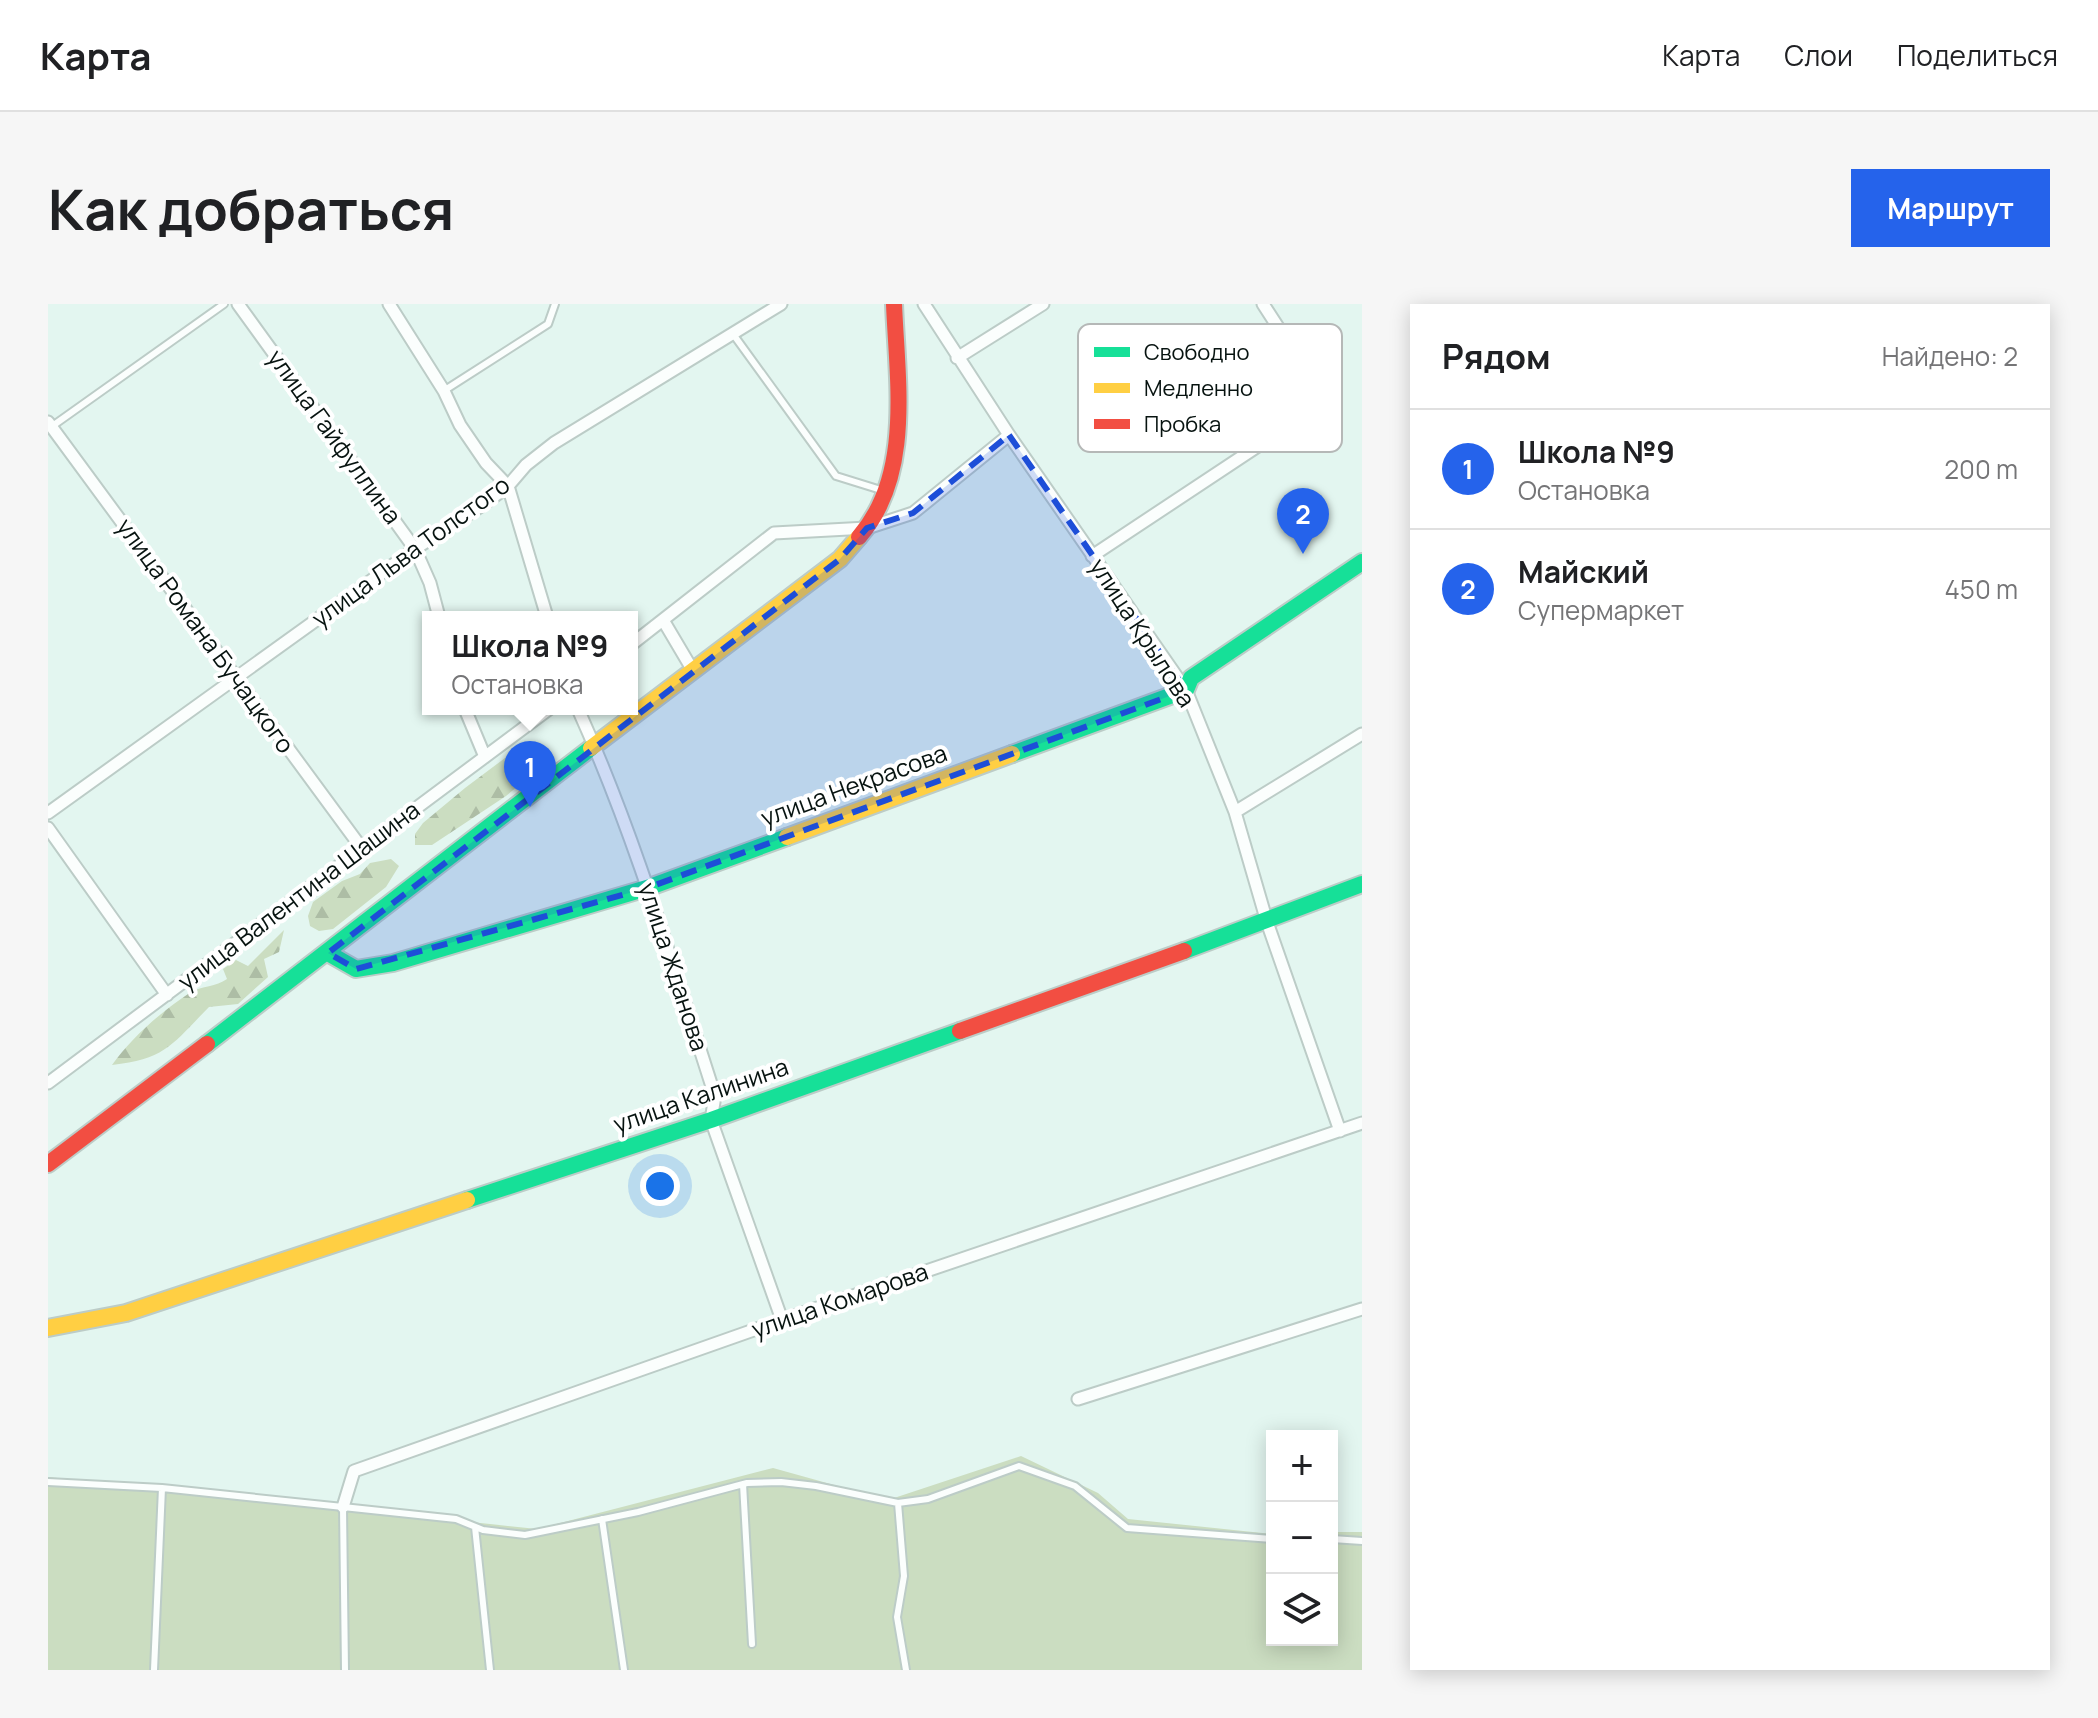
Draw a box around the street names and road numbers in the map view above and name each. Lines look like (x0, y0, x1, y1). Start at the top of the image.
street label: улица Гайфуллина (261, 342, 410, 530)
street label: улица Льва Толстого (304, 468, 516, 634)
street label: улица Романа Бучацкого (110, 511, 303, 759)
street label: улица Крылова (1083, 551, 1204, 713)
street label: улица Некрасова (756, 736, 951, 834)
street label: улица Валентина Шашина (170, 793, 426, 997)
street label: улица Жданова (632, 878, 717, 1055)
street label: улица Калинина (609, 1049, 792, 1140)
street label: улица Комарова (747, 1254, 932, 1345)

